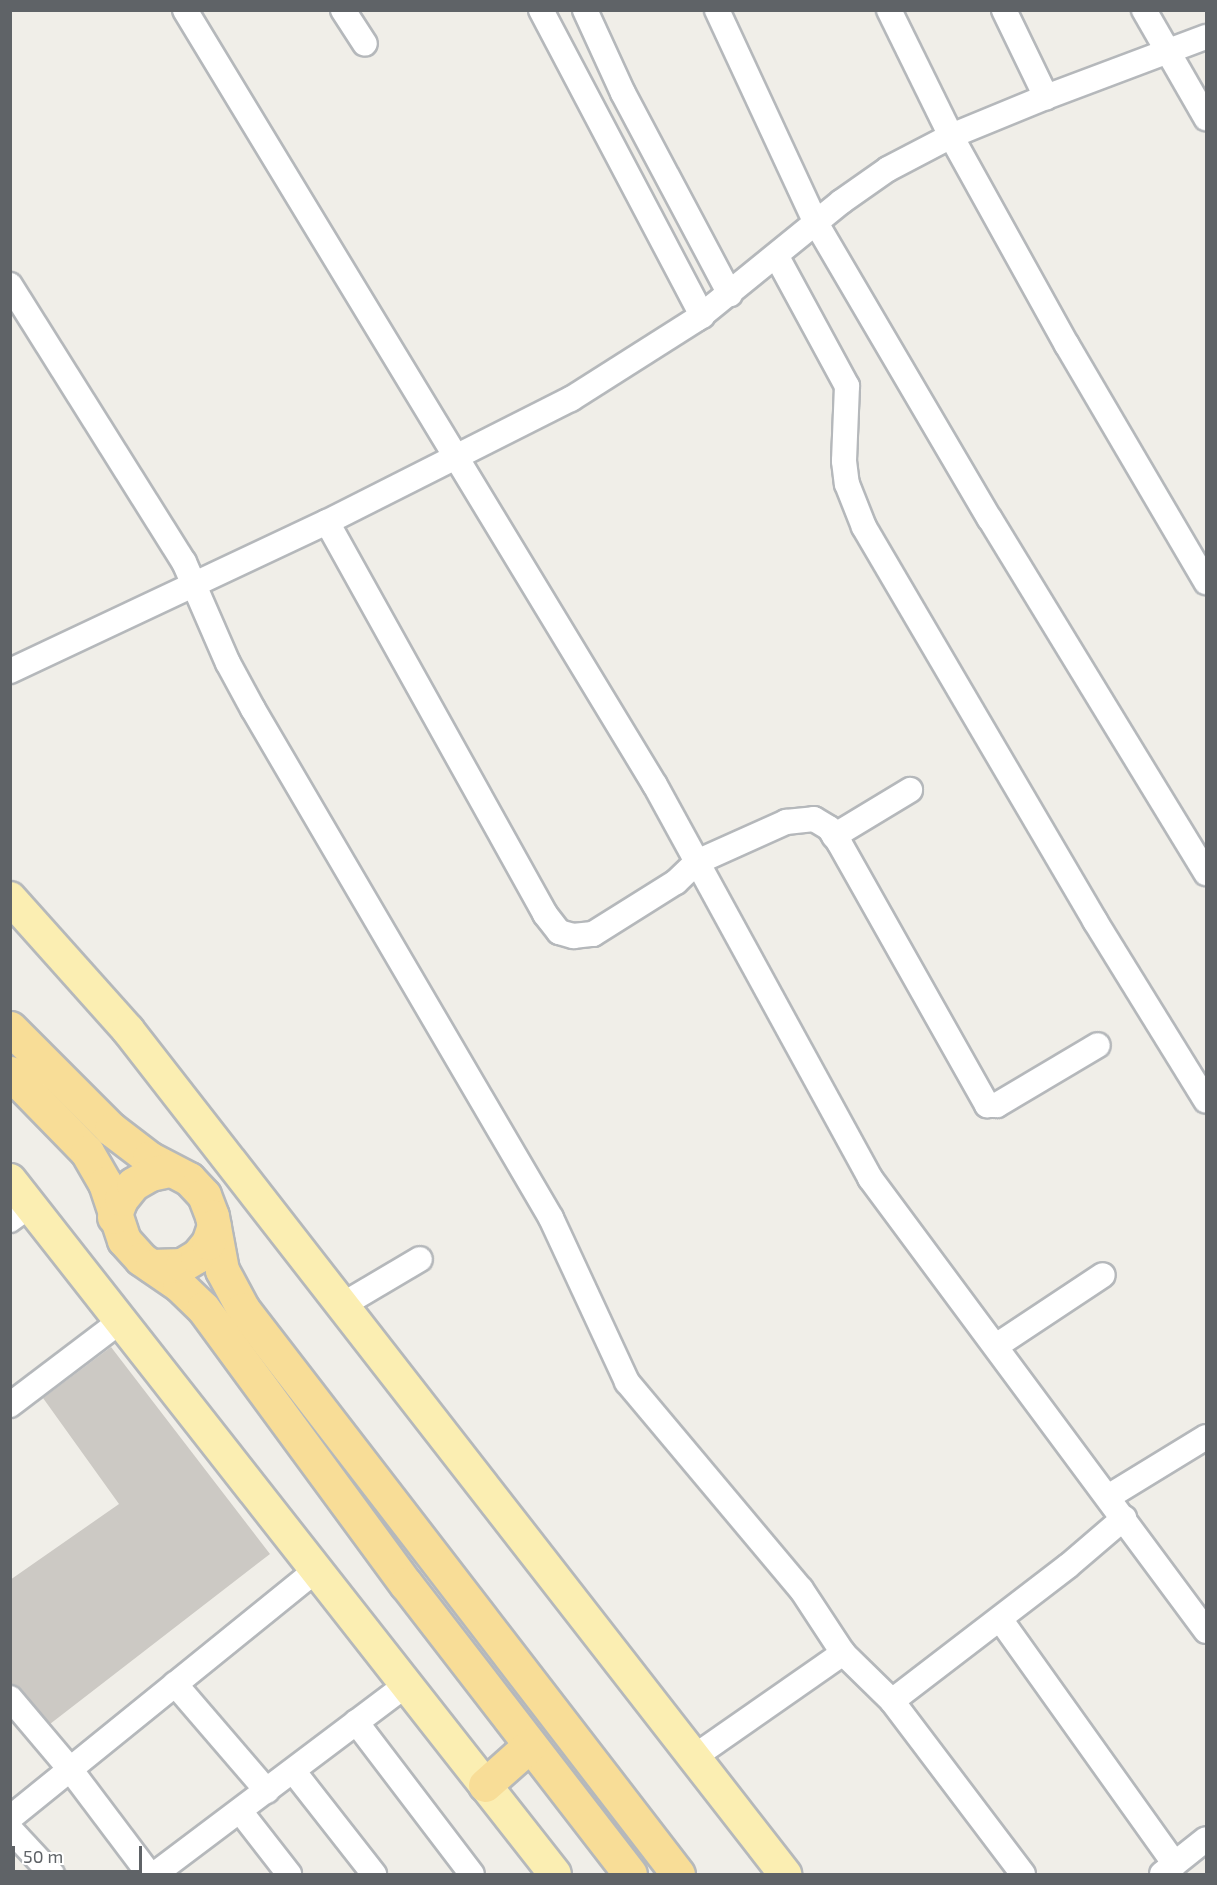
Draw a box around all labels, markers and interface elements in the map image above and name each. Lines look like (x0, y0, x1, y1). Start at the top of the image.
scale bar (15, 1834, 146, 1872)
text: 50 m (23, 1845, 63, 1867)

